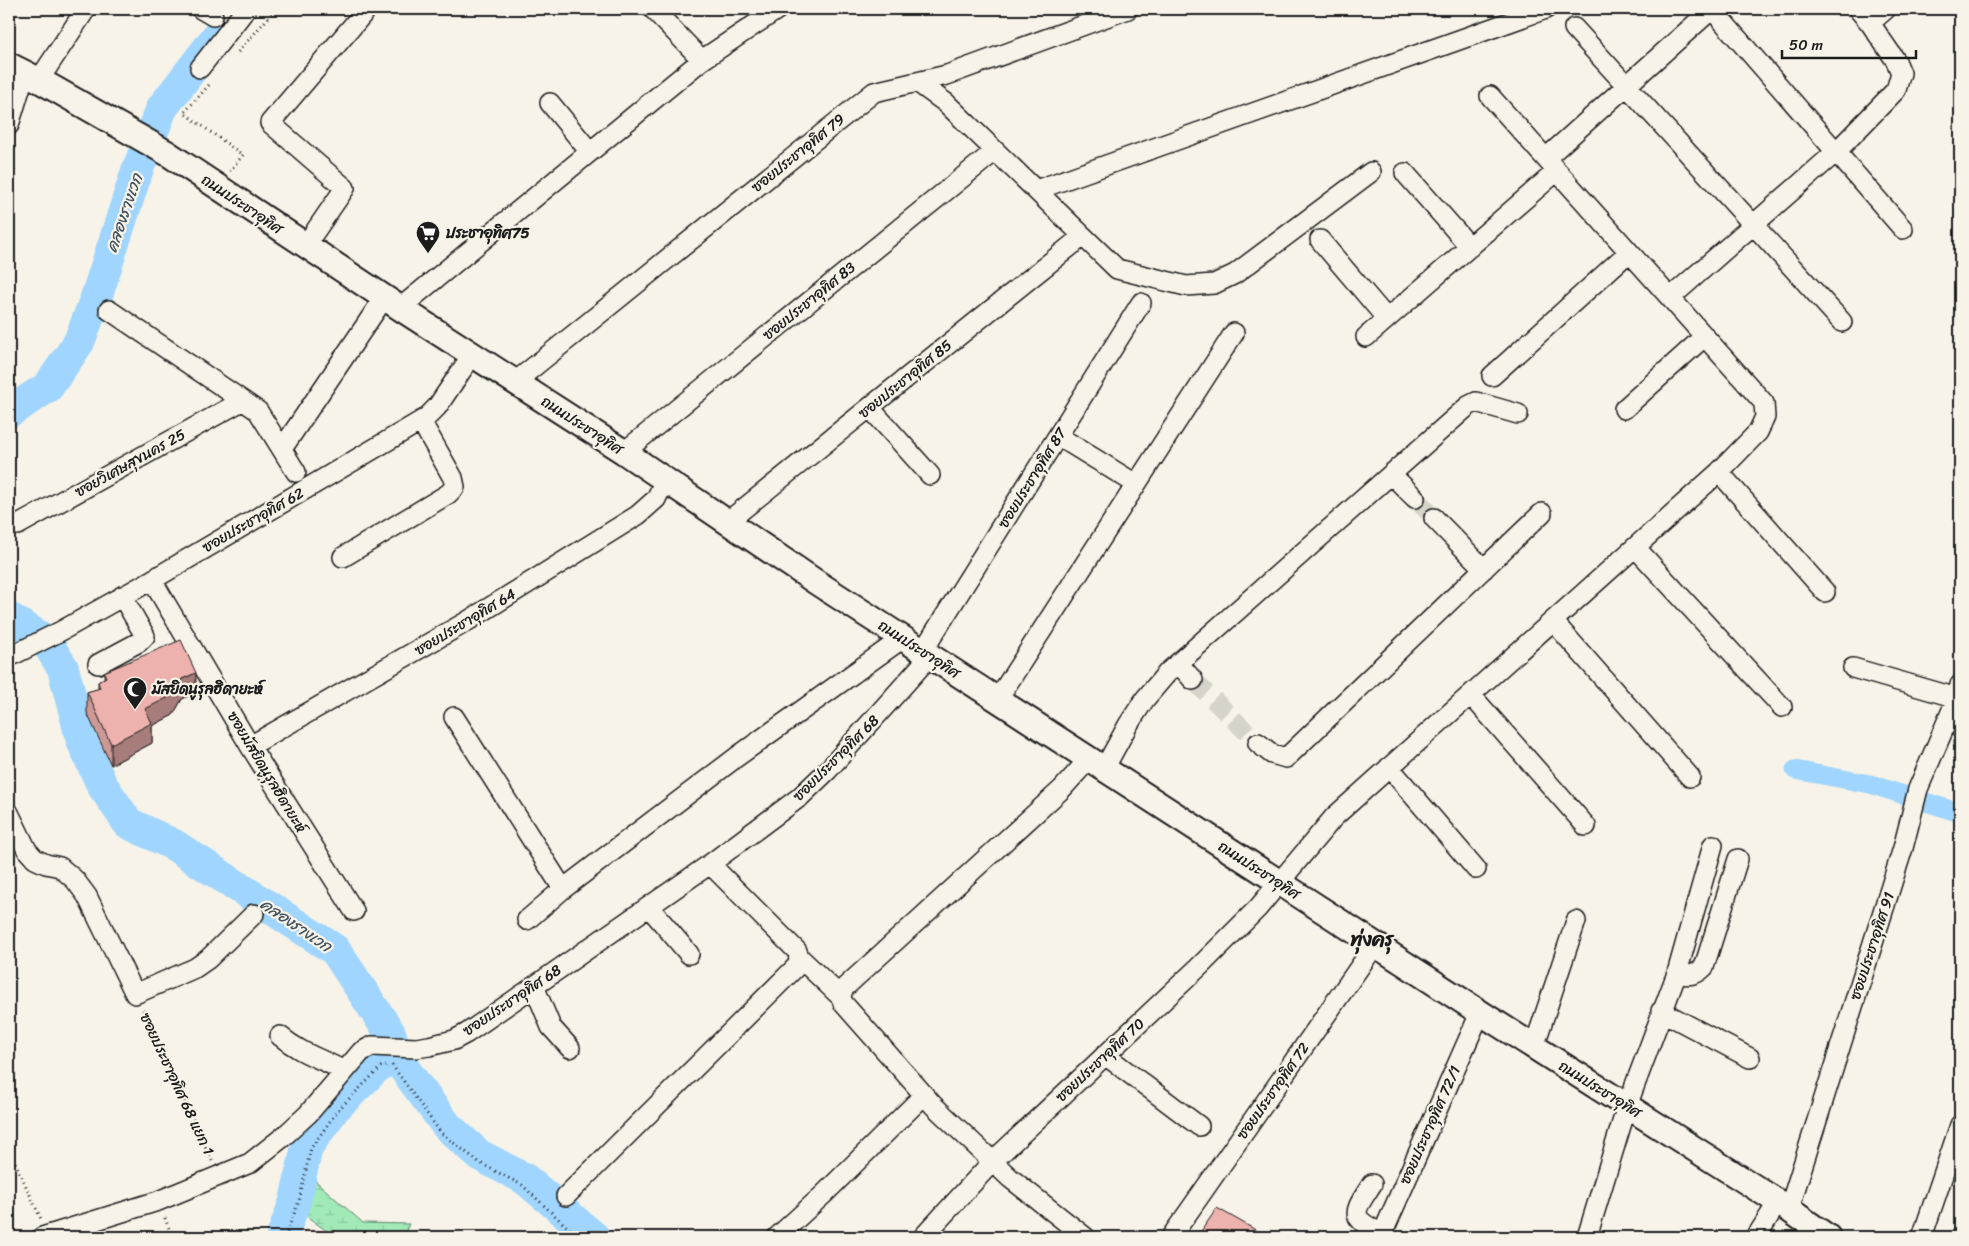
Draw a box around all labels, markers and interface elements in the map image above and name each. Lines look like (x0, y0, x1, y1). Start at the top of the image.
scale bar (1782, 28, 1915, 60)
text: 50 m (1789, 32, 1824, 58)
street label: ซอยประชาอุทิศ 79 (745, 107, 851, 199)
street label: ถนนประชาอุทิศ (196, 167, 290, 242)
water label: คลองรางเวก (97, 168, 151, 256)
supermarket icon: ประชาอุทิศ75 (415, 220, 441, 254)
place label: ประชาอุทิศ75 (445, 220, 530, 246)
street label: ซอยประชาอุทิศ 83 (756, 255, 862, 347)
street label: ซอยประชาอุทิศ 85 (852, 333, 958, 425)
street label: ถนนประชาอุทิศ (536, 389, 630, 463)
street label: ซอยประชาอุทิศ 87 (991, 421, 1074, 533)
street label: ซอยวิเศษสุขนคร 25 (70, 422, 190, 504)
street label: ซอยประชาอุทิศ 62 (197, 480, 309, 560)
street label: ซอยประชาอุทิศ 64 (409, 581, 521, 663)
street label: ถนนประชาอุทิศ (873, 613, 967, 687)
mosque icon: มัสยิดนูรุลฮิดายะห์ (122, 676, 148, 710)
place label: มัสยิดนูรุลฮิดายะห์ (151, 676, 266, 702)
street label: ซอยมัสยิดนูรุลฮิดายะห์ (220, 706, 315, 841)
street label: ซอยประชาอุทิศ 68 (786, 708, 886, 808)
street label: ถนนประชาอุทิศ (1213, 834, 1307, 908)
street label: ซอยประชาอุทิศ 91 (1842, 888, 1902, 1004)
water label: คลองรางเวก (254, 890, 339, 961)
district label: ทุ่งครุ (1350, 922, 1395, 957)
street label: ซอยประชาอุทิศ 68 (457, 957, 567, 1043)
street label: ซอยประชาอุทิศ 68 แยก 1 (133, 1008, 221, 1160)
street label: ซอยประชาอุทิศ 70 (1049, 1011, 1151, 1109)
street label: ซอยประชาอุทิศ 72 (1230, 1037, 1317, 1145)
street label: ถนนประชาอุทิศ (1553, 1053, 1648, 1126)
street label: ซอยประชาอุทิศ 72/1 (1392, 1061, 1468, 1189)

